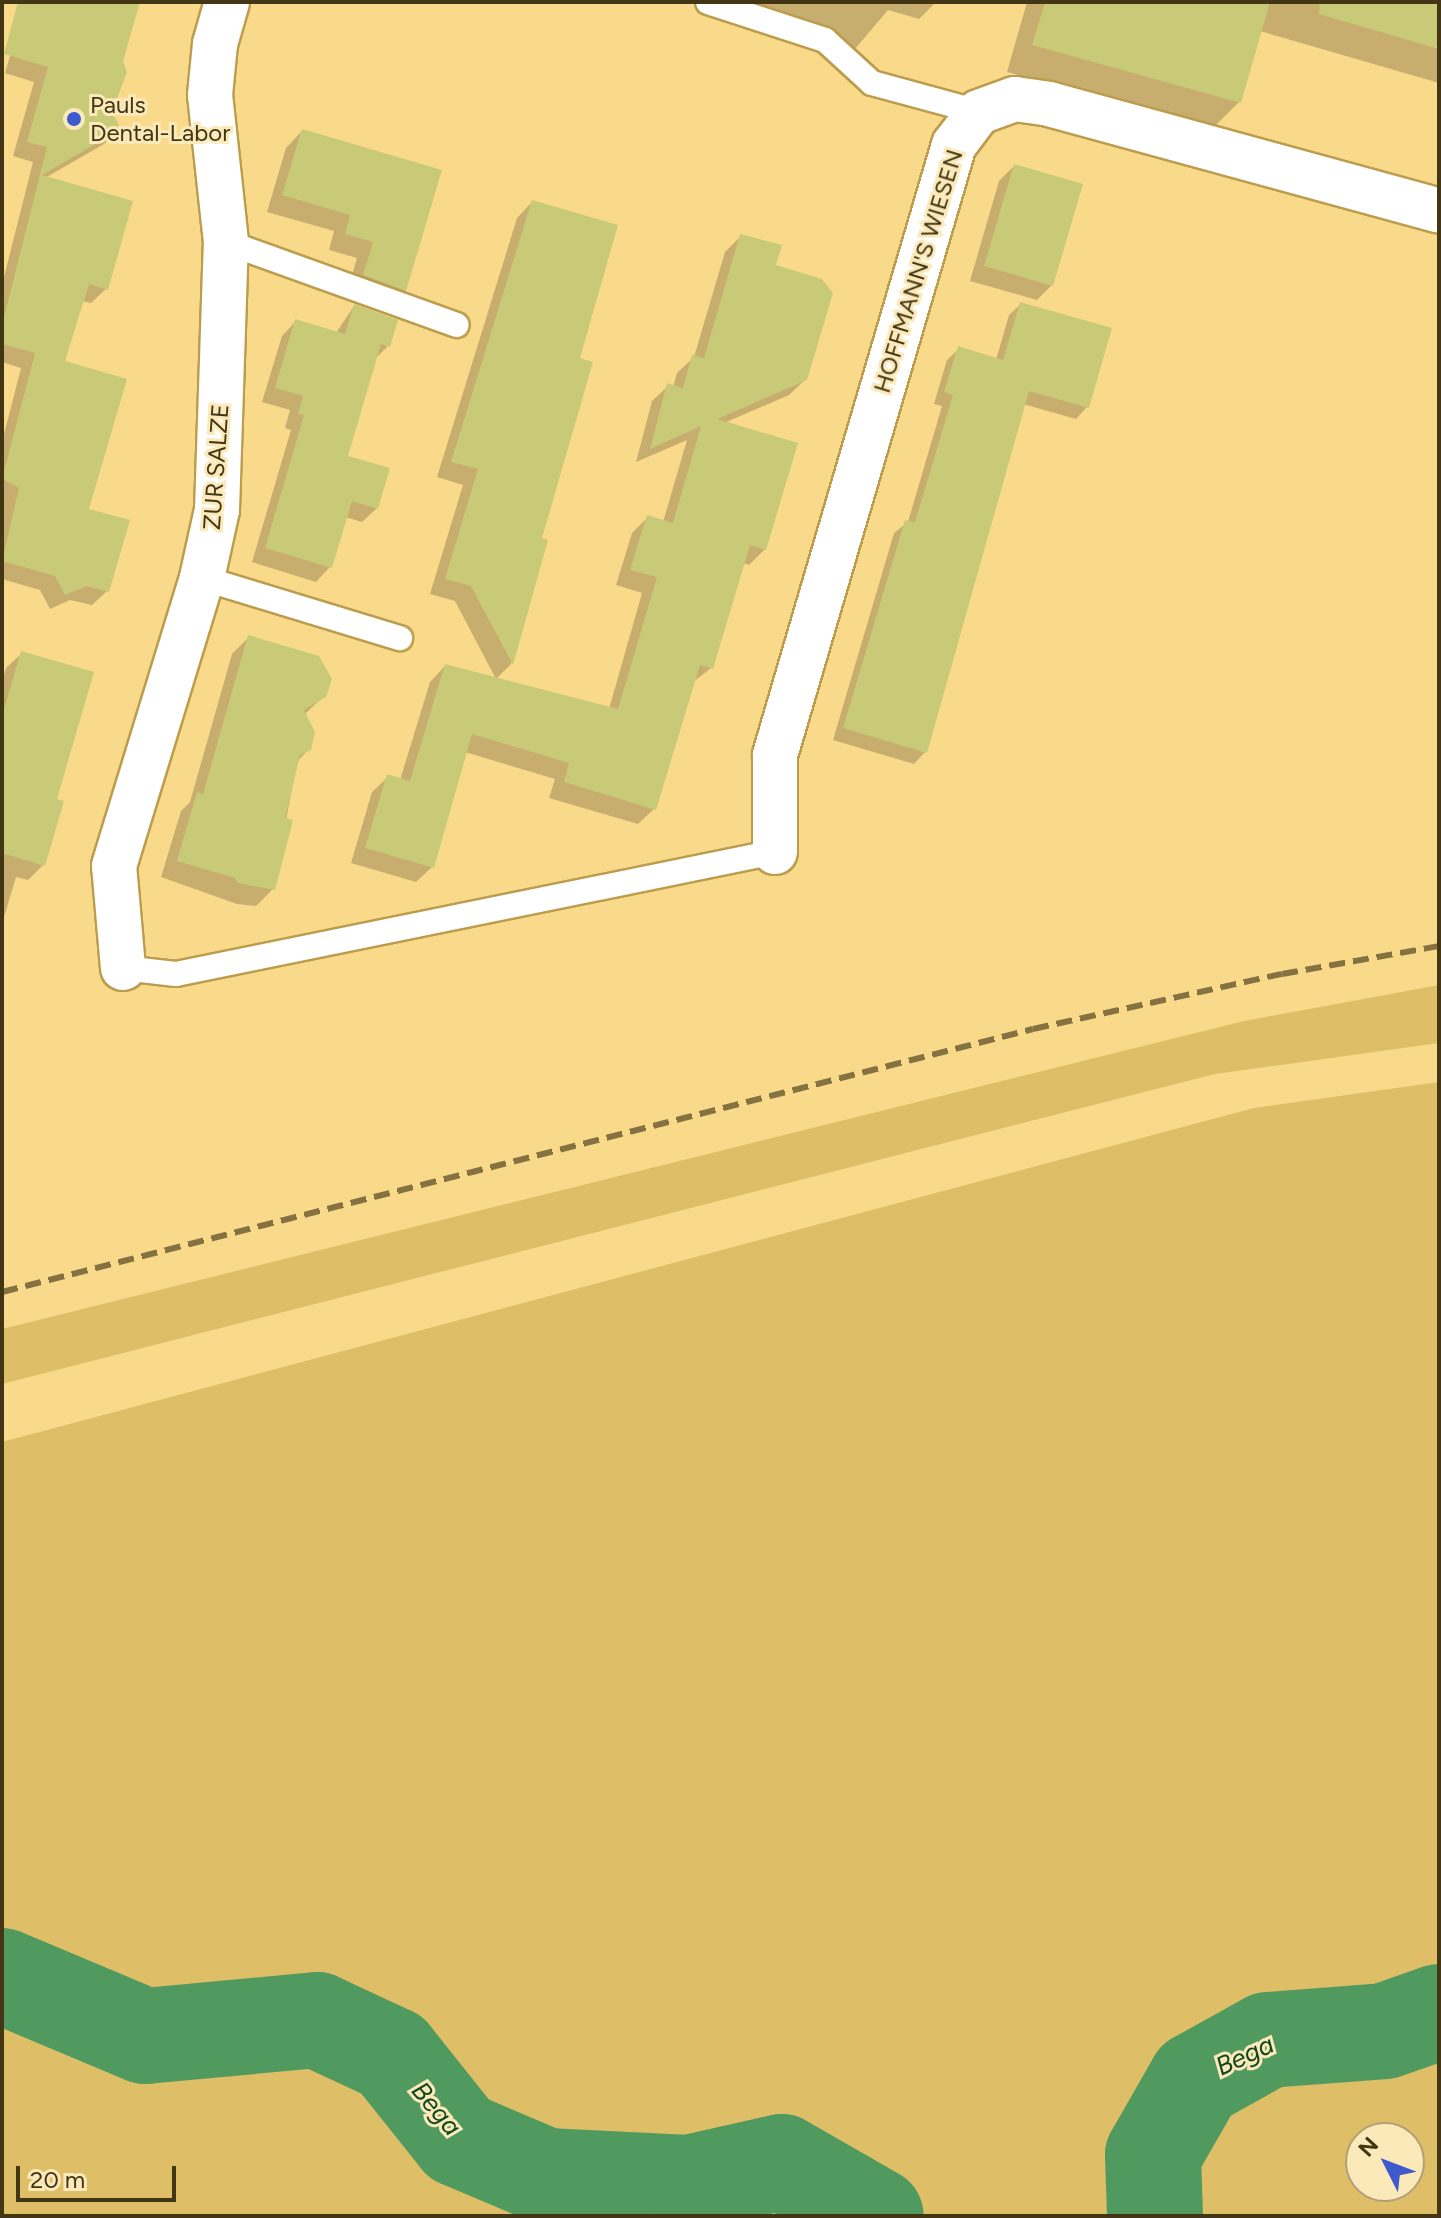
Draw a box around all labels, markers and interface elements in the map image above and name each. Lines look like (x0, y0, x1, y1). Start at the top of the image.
place label: Pauls Dental-Labor (90, 91, 230, 147)
marker: Pauls Dental-Labor (65, 110, 83, 128)
street label: HOFFMANN'S WIESEN (867, 146, 969, 396)
street label: ZUR SALZE (197, 403, 235, 531)
water label: Bega (1211, 2029, 1279, 2083)
water label: Bega (405, 2076, 467, 2142)
north arrow (1345, 2122, 1425, 2202)
text: N (1353, 2132, 1384, 2162)
scale bar (20, 2150, 180, 2200)
text: 20 m (30, 2165, 85, 2194)

